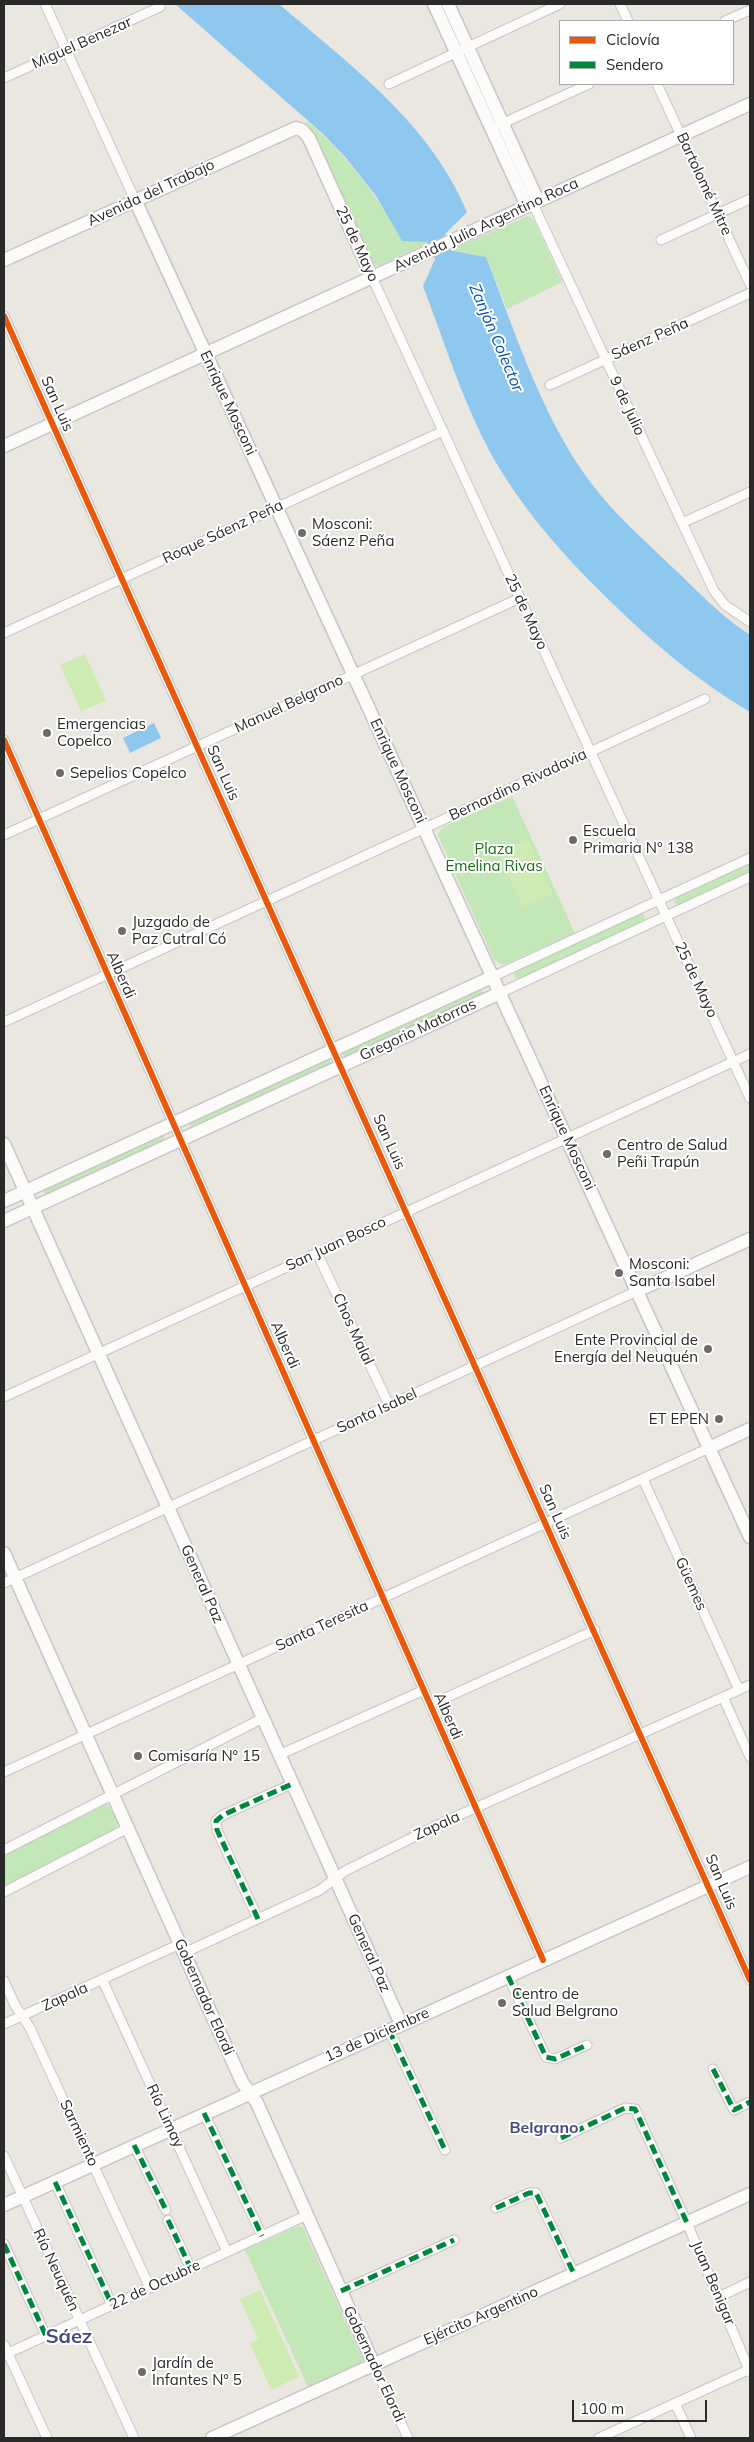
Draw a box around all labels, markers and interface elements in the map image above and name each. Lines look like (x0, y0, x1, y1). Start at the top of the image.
street label: Miguel Benezar (29, 13, 135, 73)
legend (559, 20, 734, 85)
text: Ciclovía (606, 30, 660, 49)
text: Sendero (606, 55, 663, 74)
street label: Bartolomé Mitre (672, 130, 736, 238)
street label: Avenida del Trabajo (85, 156, 217, 230)
street label: Avenida Julio Argentino Roca (391, 174, 581, 276)
street label: 25 de Mayo (332, 203, 382, 285)
water label: Zanjón Colector (465, 281, 527, 395)
street label: Sáenz Peña (609, 314, 691, 364)
street label: Enrique Mosconi (196, 348, 260, 458)
street label: San Luis (37, 374, 77, 434)
street label: 9 de Julio (605, 374, 649, 438)
street label: Roque Sáenz Peña (160, 496, 286, 568)
place label: Mosconi: Sáenz Peña (312, 515, 394, 550)
marker: Mosconi: Sáenz Peña (296, 527, 308, 539)
street label: 25 de Mayo (501, 571, 551, 653)
street label: Manuel Belgrano (232, 671, 346, 737)
place label: Emergencias Copelco (57, 715, 146, 750)
street label: Enrique Mosconi (366, 716, 430, 826)
marker: Emergencias Copelco (41, 727, 53, 739)
street label: San Luis (203, 743, 243, 803)
street label: Bernardino Rivadavia (446, 745, 590, 825)
place label: Sepelios Copelco (70, 764, 187, 782)
marker: Sepelios Copelco (54, 767, 66, 779)
place label: Escuela Primaria N° 138 (583, 822, 693, 857)
marker: Escuela Primaria N° 138 (567, 834, 579, 846)
park label: Plaza Emelina Rivas (445, 840, 543, 875)
place label: Juzgado de Paz Cutral Có (132, 913, 226, 948)
marker: Juzgado de Paz Cutral Có (116, 925, 128, 937)
street label: 25 de Mayo (671, 939, 721, 1021)
street label: Alberdi (103, 949, 139, 1001)
street label: Gregorio Matorras (357, 995, 479, 1065)
street label: Enrique Mosconi (535, 1083, 599, 1193)
street label: San Luis (369, 1112, 409, 1172)
place label: Centro de Salud Peñi Trapún (617, 1136, 727, 1171)
marker: Centro de Salud Peñi Trapún (601, 1148, 613, 1160)
street label: San Juan Bosco (283, 1213, 389, 1275)
place label: Mosconi: Santa Isabel (629, 1255, 715, 1290)
marker: Mosconi: Santa Isabel (613, 1267, 625, 1279)
street label: Chos Malal (329, 1290, 377, 1368)
street label: Alberdi (267, 1319, 303, 1371)
place label: Ente Provincial de Energía del Neuquén (554, 1331, 698, 1366)
marker: Ente Provincial de Energía del Neuquén (702, 1343, 714, 1355)
street label: Santa Isabel (334, 1385, 420, 1437)
place label: ET EPEN (649, 1410, 709, 1428)
marker: ET EPEN (713, 1413, 725, 1425)
street label: San Luis (535, 1482, 575, 1542)
street label: General Paz (177, 1542, 227, 1626)
street label: Güemes (671, 1555, 711, 1613)
street label: Santa Teresita (273, 1597, 371, 1655)
street label: Alberdi (430, 1690, 466, 1742)
place label: Comisaría N° 15 (148, 1747, 260, 1765)
marker: Comisaría N° 15 (132, 1750, 144, 1762)
street label: Zapala (411, 1808, 463, 1844)
street label: San Luis (701, 1851, 741, 1913)
street label: General Paz (344, 1911, 394, 1995)
street label: Gobernador Elordi (170, 1936, 238, 2058)
street label: Zapala (39, 1979, 91, 2015)
place label: Centro de Salud Belgrano (512, 1985, 618, 2020)
marker: Centro de Salud Belgrano (496, 1997, 508, 2009)
street label: 13 de Diciembre (322, 2004, 432, 2066)
street label: Río Limay (142, 2081, 188, 2151)
street label: Sarmiento (56, 2097, 102, 2169)
district label: Belgrano (509, 2118, 579, 2138)
street label: Río Neuquén (29, 2226, 83, 2314)
street label: Juan Benigar (687, 2238, 739, 2328)
street label: 22 de Octubre (107, 2256, 203, 2314)
street label: Ejército Argentino (421, 2283, 541, 2349)
street label: Gobernador Elordi (339, 2303, 409, 2425)
district label: Sáez (46, 2325, 92, 2349)
place label: Jardín de Infantes N° 5 (152, 2354, 242, 2389)
marker: Jardín de Infantes N° 5 (136, 2366, 148, 2378)
scale bar (574, 2390, 709, 2422)
text: 100 m (580, 2399, 624, 2418)

